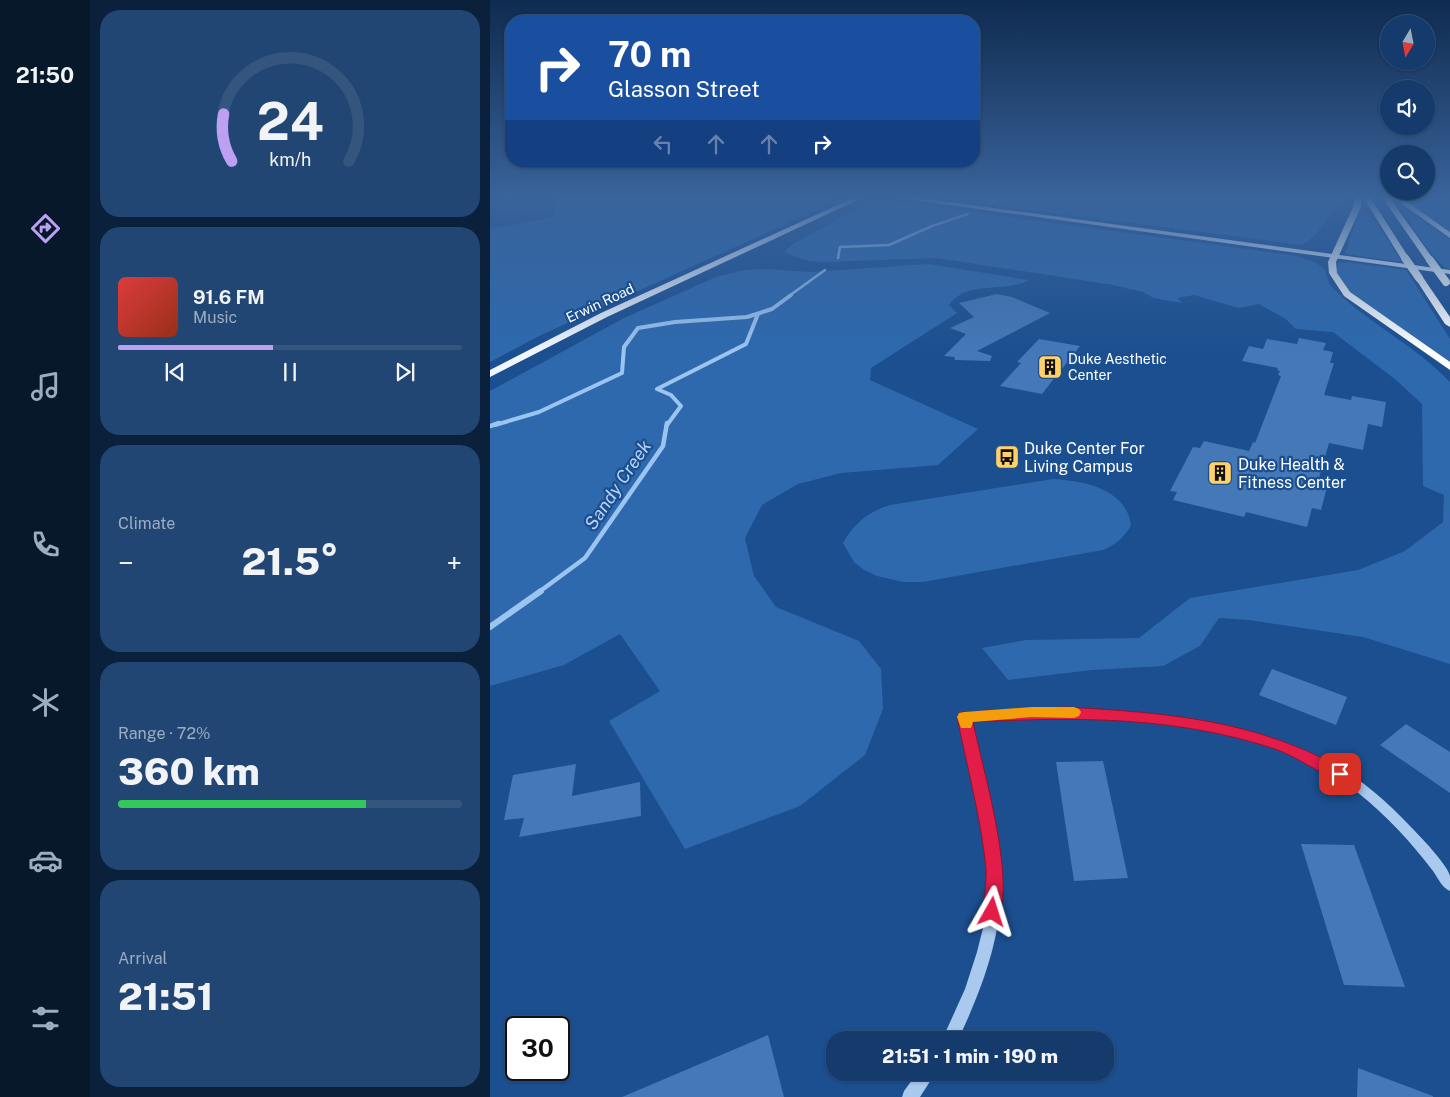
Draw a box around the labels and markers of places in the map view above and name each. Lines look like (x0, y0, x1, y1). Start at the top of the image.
place label: Duke Aesthetic Center (1068, 351, 1167, 383)
building icon: Duke Aesthetic Center (1037, 354, 1063, 380)
place label: Duke Center For Living Campus (1024, 439, 1145, 476)
bus stop icon: Duke Center For Living Campus (994, 444, 1020, 470)
place label: Duke Health & Fitness Center (1238, 455, 1346, 492)
building icon: Duke Health & Fitness Center (1207, 460, 1233, 486)
pin (1319, 753, 1361, 795)

